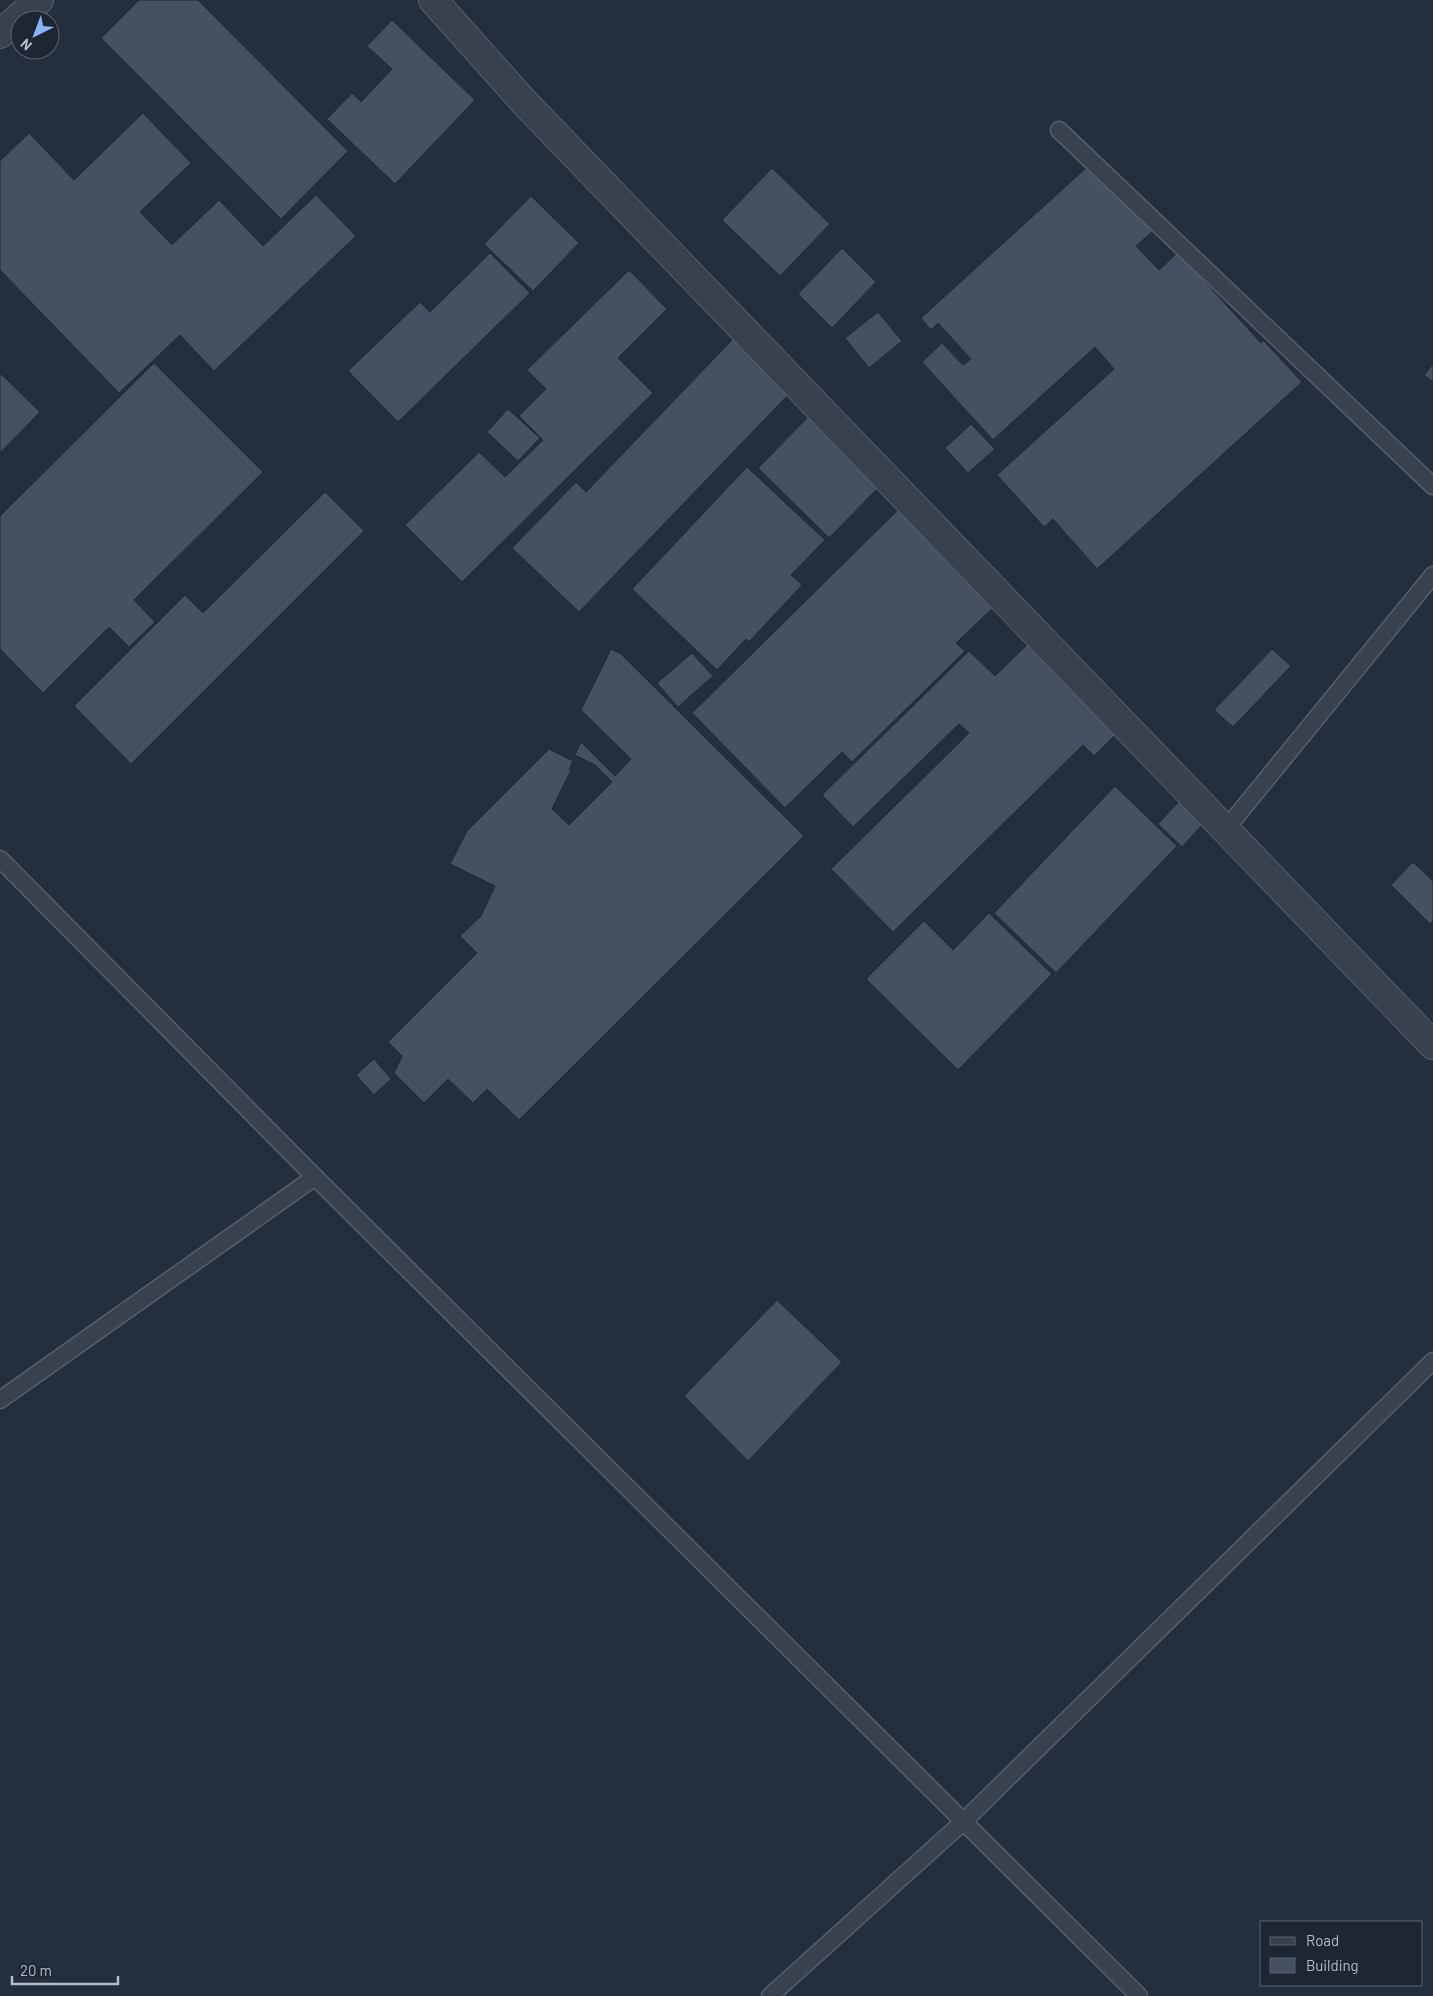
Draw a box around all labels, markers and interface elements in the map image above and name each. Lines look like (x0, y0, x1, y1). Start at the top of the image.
north arrow (10, 10, 60, 60)
text: N (17, 36, 35, 54)
legend (1260, 1921, 1423, 1986)
text: Road (1306, 1931, 1339, 1949)
scale bar (12, 1954, 119, 1986)
text: Building (1306, 1956, 1359, 1974)
text: 20 m (20, 1961, 52, 1979)

